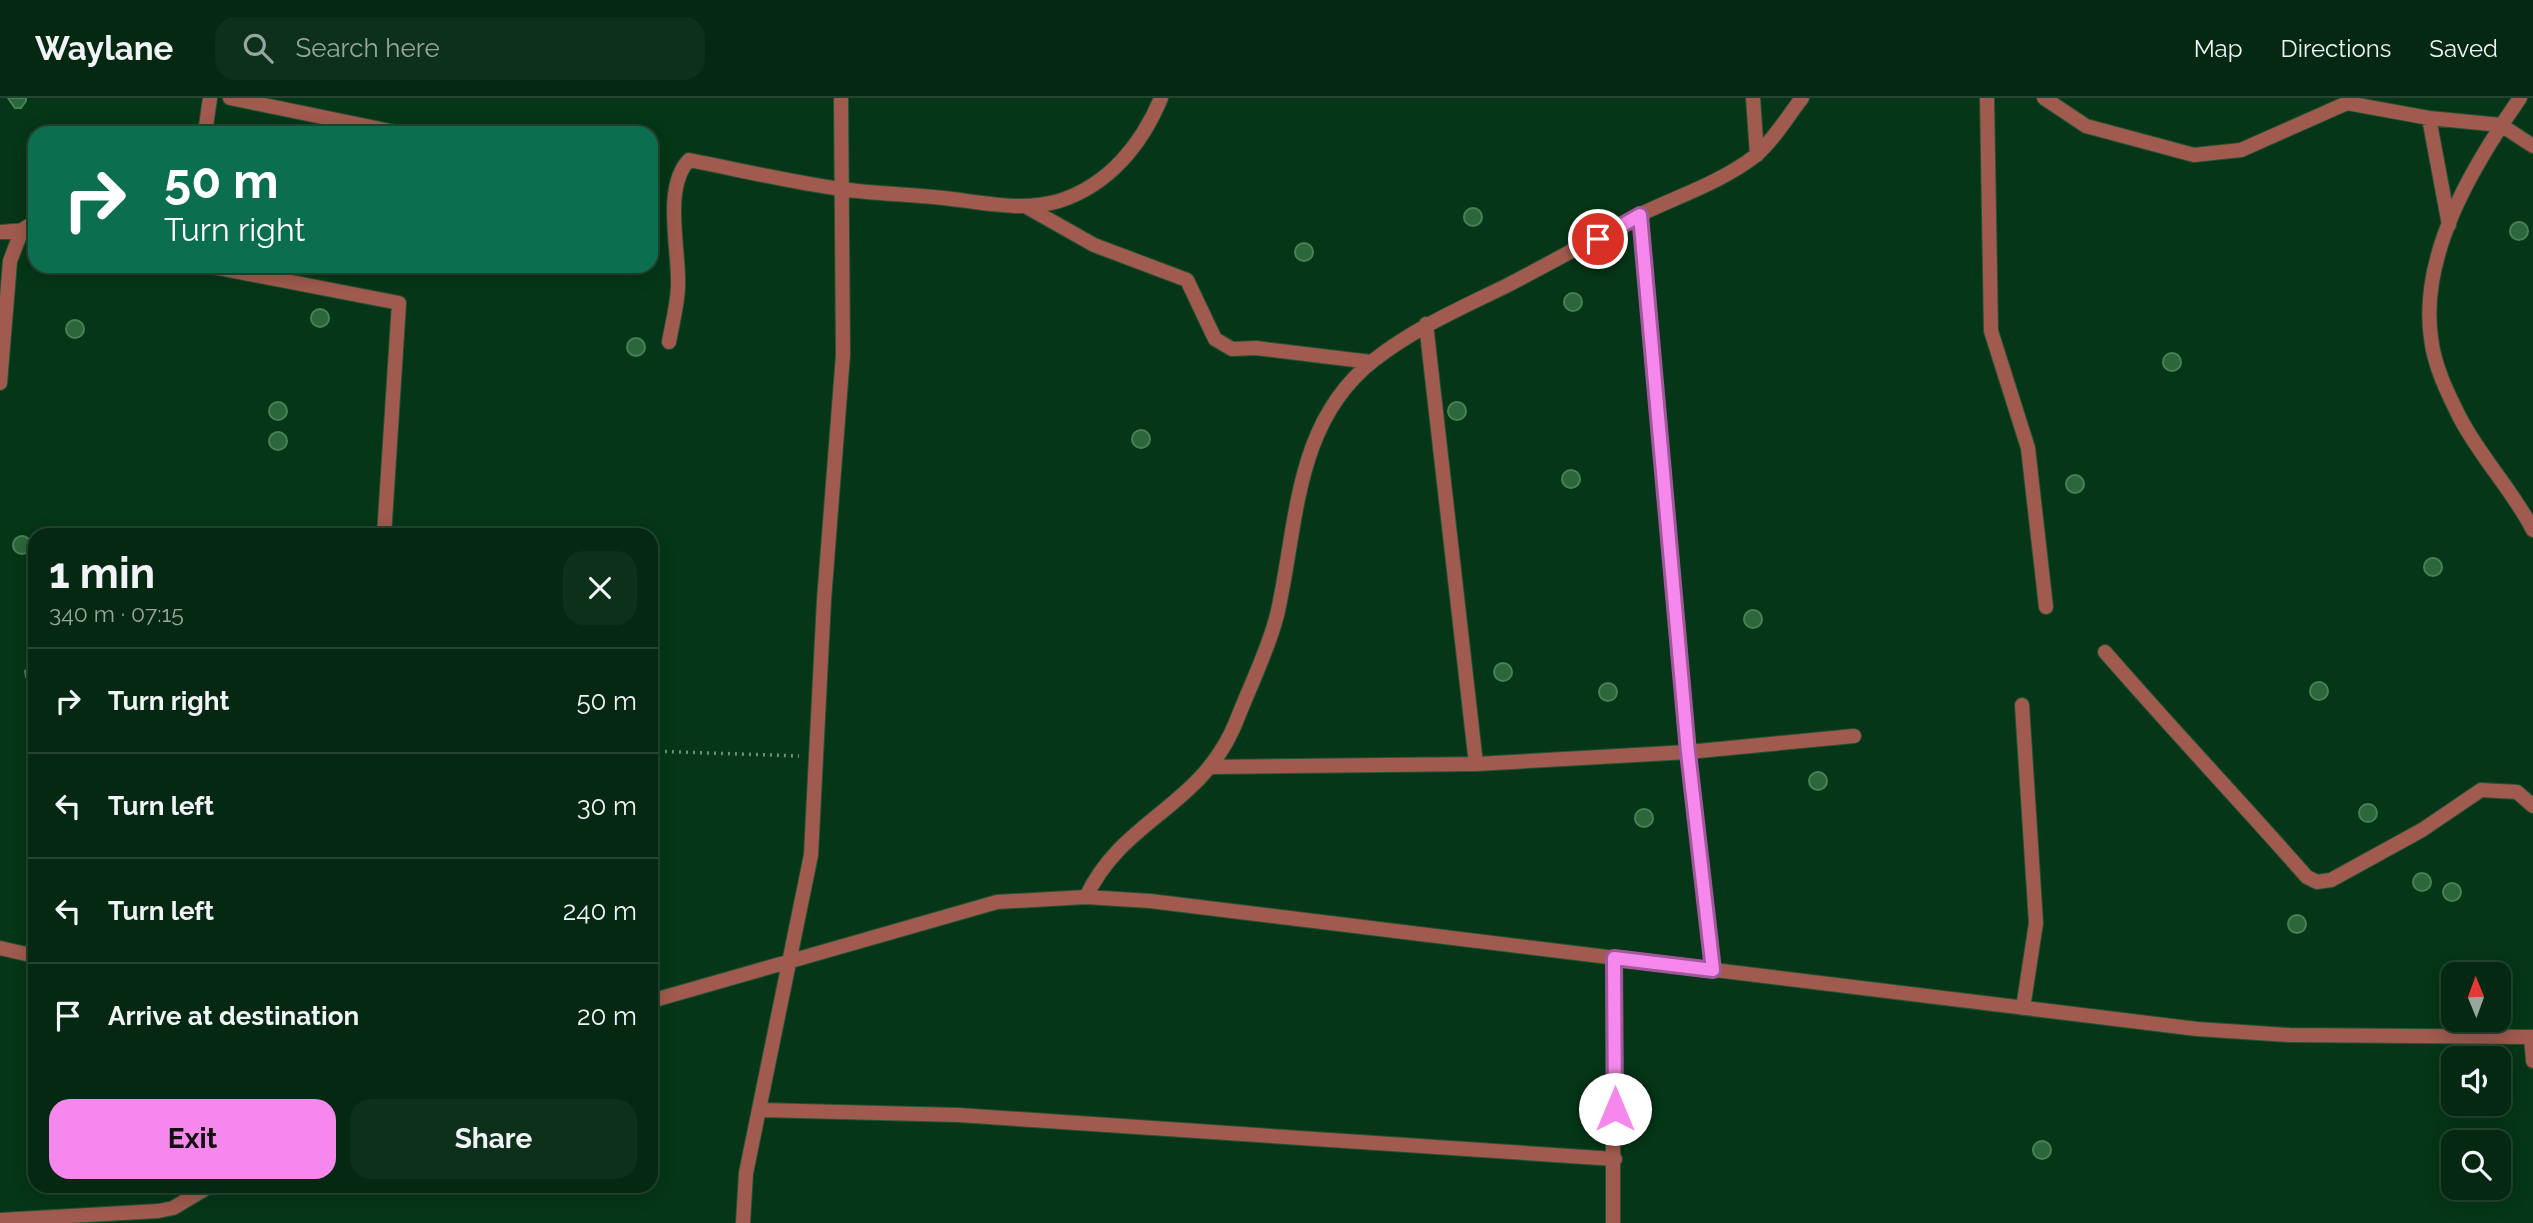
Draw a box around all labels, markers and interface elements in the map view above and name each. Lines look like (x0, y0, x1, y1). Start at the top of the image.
search box (215, 17, 705, 80)
text: Waylane (35, 29, 173, 68)
icon: search (239, 29, 277, 67)
text: Search here (295, 33, 440, 63)
text: Map (2194, 34, 2243, 63)
text: Directions (2281, 34, 2391, 63)
text: Saved (2429, 34, 2498, 63)
text: 50 m (164, 152, 279, 209)
icon: right (49, 154, 140, 245)
pin (1568, 209, 1628, 269)
text: Turn right (164, 211, 305, 248)
icon: arrive (1579, 220, 1617, 258)
text: 1 min (49, 549, 155, 598)
button: close (563, 551, 637, 625)
text: 340 m · 07:15 (49, 600, 184, 627)
icon: right (49, 682, 87, 720)
text: Turn right (108, 686, 229, 716)
text: 50 m (576, 686, 637, 716)
icon: left (49, 787, 87, 825)
text: Turn left (108, 791, 214, 821)
text: 30 m (577, 791, 637, 821)
icon: left (49, 892, 87, 930)
text: Turn left (108, 896, 214, 926)
text: 240 m (563, 896, 637, 926)
north arrow (2441, 962, 2511, 1032)
map controls (2441, 962, 2511, 1200)
icon: arrive (49, 997, 87, 1035)
text: Arrive at destination (108, 1001, 359, 1031)
text: 20 m (577, 1001, 637, 1031)
button: sound (2441, 1046, 2511, 1116)
position arrow (1578, 1072, 1652, 1146)
button: Exit (49, 1099, 336, 1179)
button: Share (350, 1099, 637, 1179)
button: search (2441, 1130, 2511, 1200)

